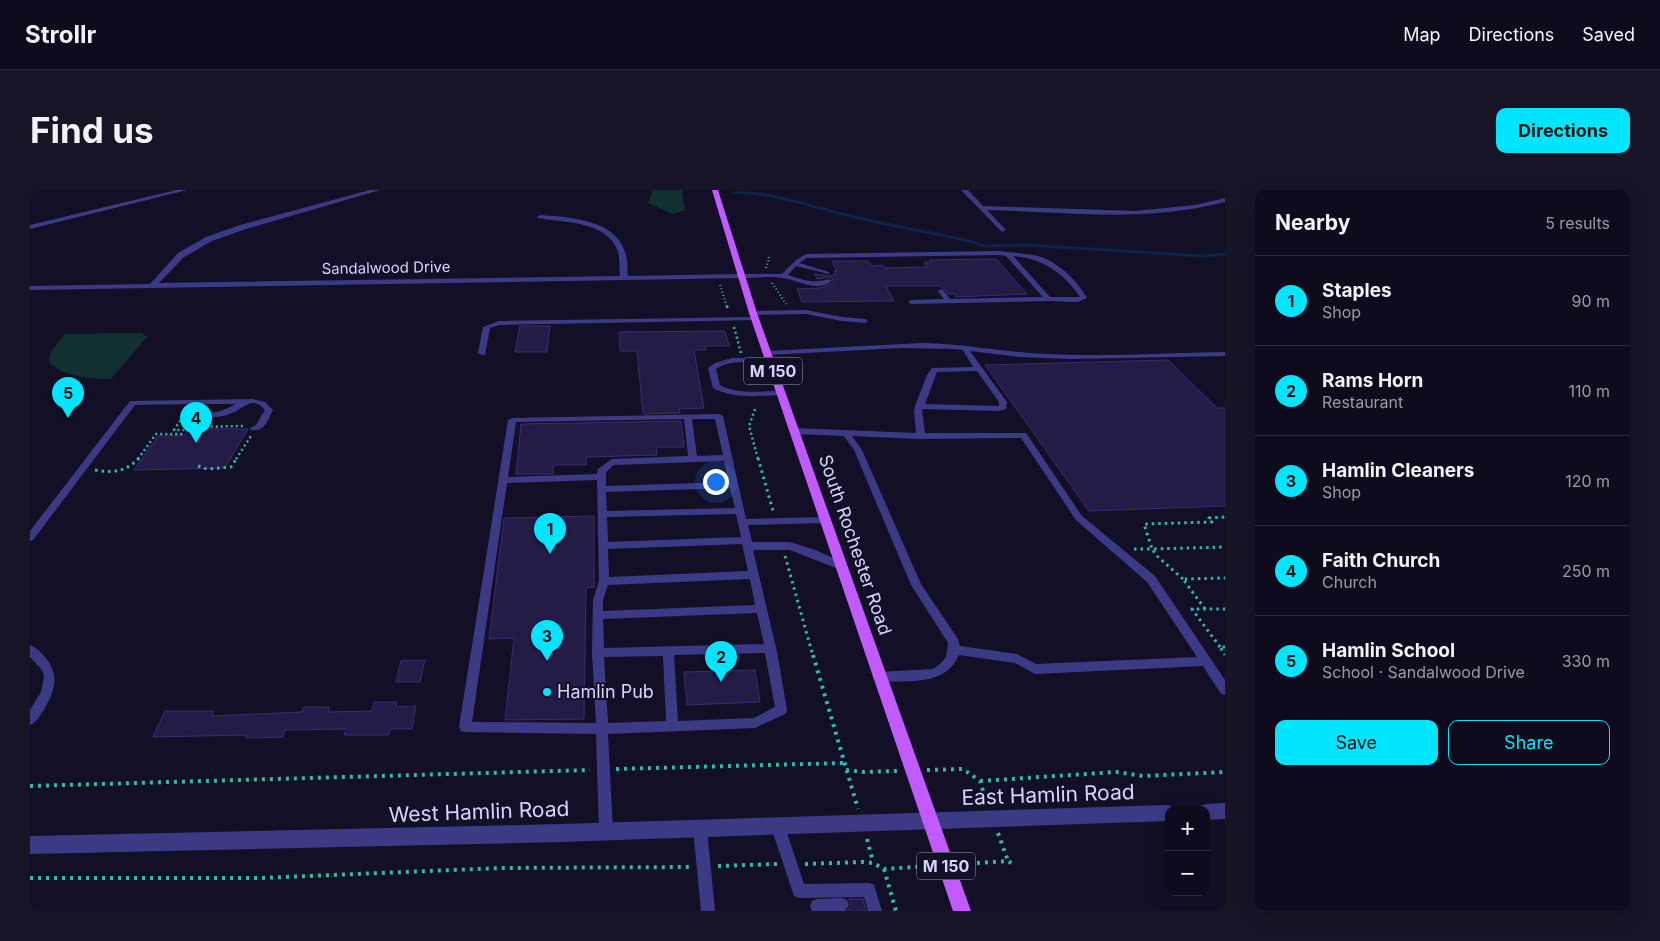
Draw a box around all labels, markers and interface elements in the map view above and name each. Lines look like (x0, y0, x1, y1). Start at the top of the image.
text: Strollr (25, 20, 96, 49)
text: Map (1403, 24, 1441, 45)
text: Directions (1469, 24, 1554, 45)
text: Saved (1582, 24, 1635, 45)
button: Directions (1496, 108, 1630, 153)
text: Find us (30, 109, 154, 151)
text: Nearby (1275, 210, 1350, 235)
text: 5 results (1545, 213, 1610, 233)
street label: Sandalwood Drive (321, 257, 451, 278)
text: Staples (1322, 279, 1392, 302)
text: 1 (1288, 291, 1294, 311)
text: 90 m (1571, 291, 1610, 311)
text: Shop (1322, 302, 1361, 322)
road number: M 150 (744, 358, 802, 385)
text: Rams Horn (1322, 369, 1423, 392)
pin: 5 (52, 377, 84, 418)
text: 2 (1286, 381, 1296, 401)
text: 110 m (1568, 381, 1610, 401)
text: Restaurant (1322, 392, 1403, 412)
pin: 4 (180, 402, 212, 443)
street label: South Rochester Road (815, 452, 896, 638)
text: Hamlin Cleaners (1322, 459, 1474, 482)
your location (703, 469, 729, 495)
text: 3 (1286, 471, 1296, 491)
text: 120 m (1565, 471, 1610, 491)
text: Shop (1322, 482, 1361, 502)
pin: 1 (534, 513, 566, 554)
text: Faith Church (1322, 549, 1440, 572)
text: 4 (1286, 561, 1296, 581)
text: 250 m (1562, 561, 1610, 581)
text: Church (1322, 572, 1377, 592)
pin: 3 (531, 620, 563, 661)
text: Hamlin School (1322, 639, 1455, 662)
pin: 2 (705, 641, 737, 682)
text: 5 (1286, 651, 1296, 671)
text: 330 m (1562, 651, 1610, 671)
text: School · Sandalwood Drive (1322, 662, 1525, 682)
place label: Hamlin Pub (557, 681, 654, 702)
marker: Hamlin Pub (541, 686, 553, 698)
button: Save (1275, 720, 1438, 765)
button: Share (1448, 720, 1610, 765)
street label: East Hamlin Road (961, 779, 1135, 810)
street label: West Hamlin Road (388, 796, 570, 827)
map controls (1165, 806, 1210, 896)
button: + (1165, 806, 1210, 851)
button: − (1165, 851, 1210, 896)
road number: M 150 (917, 852, 975, 879)

